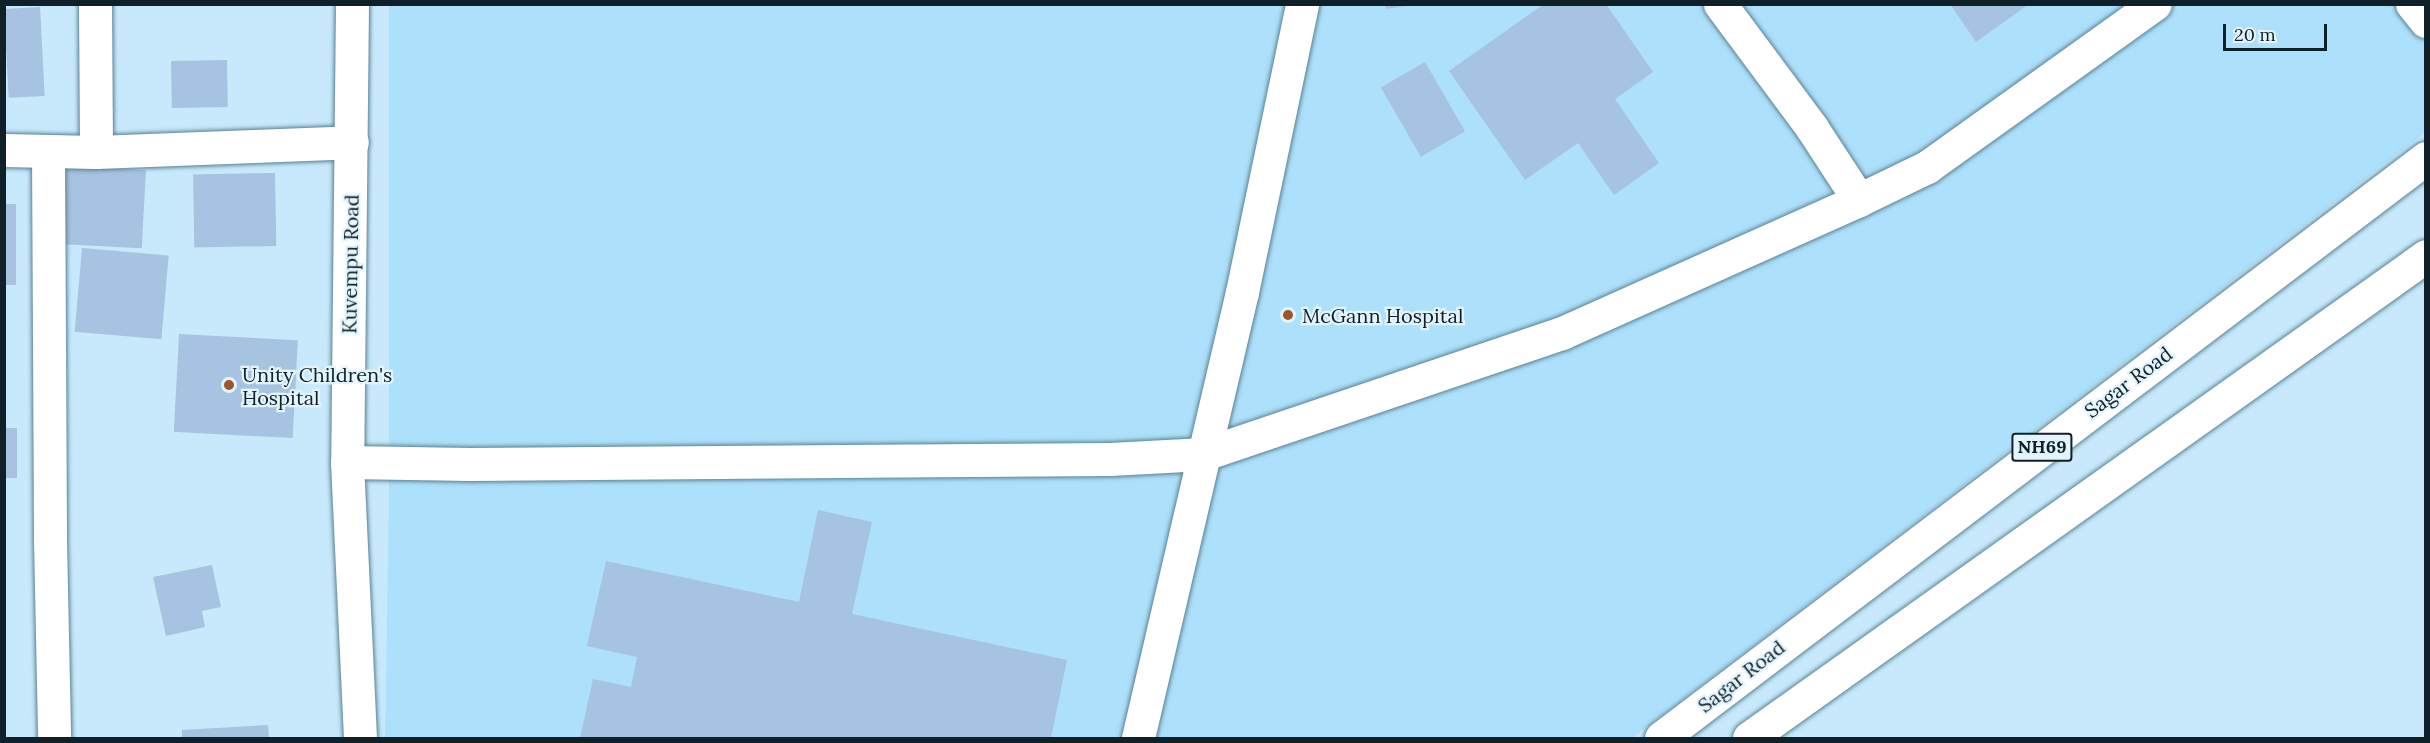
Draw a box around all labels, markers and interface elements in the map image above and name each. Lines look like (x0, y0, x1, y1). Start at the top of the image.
scale bar (2226, 12, 2330, 50)
text: 20 m (2234, 23, 2276, 46)
street label: Kuvempu Road (337, 194, 363, 334)
place label: McGann Hospital (1302, 303, 1463, 327)
marker: McGann Hospital (1279, 306, 1297, 324)
street label: Sagar Road (2080, 341, 2176, 423)
place label: Unity Children's Hospital (242, 362, 392, 409)
marker: Unity Children's Hospital (220, 376, 238, 394)
road number: NH69 (2010, 432, 2074, 462)
street label: Sagar Road (1693, 635, 1789, 717)

